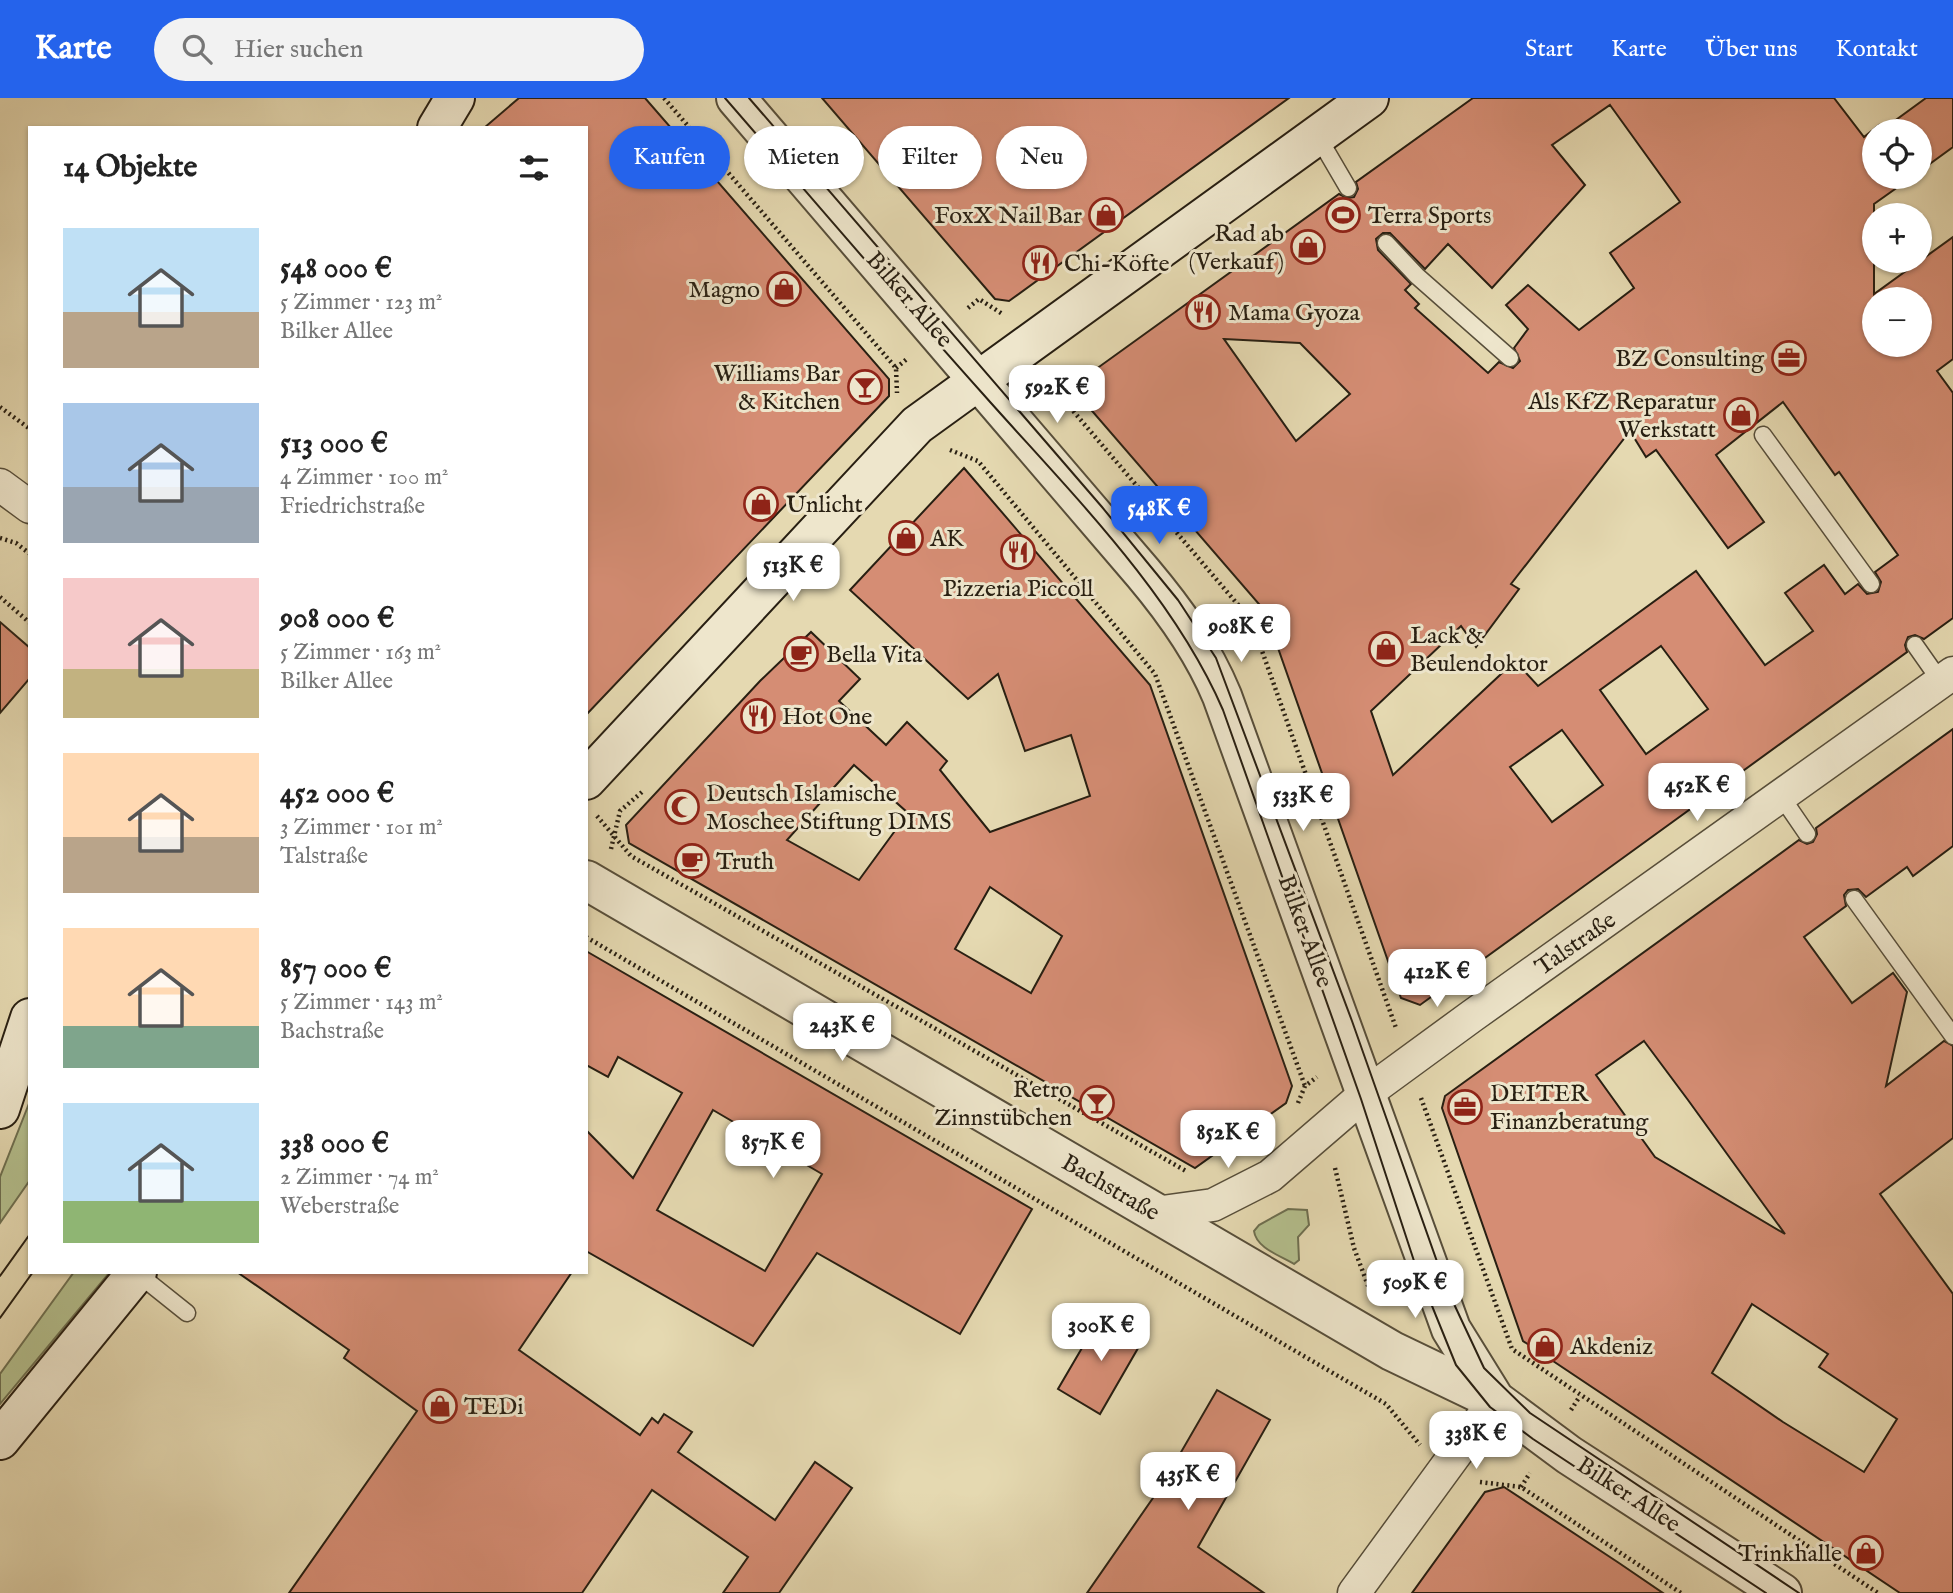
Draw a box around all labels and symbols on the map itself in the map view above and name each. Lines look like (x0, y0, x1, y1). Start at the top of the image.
shop icon: FoxX Nail Bar (1087, 196, 1125, 234)
sports icon: Terra Sports (1324, 196, 1362, 234)
place label: FoxX Nail Bar (934, 201, 1082, 232)
place label: Terra Sports (1368, 201, 1491, 232)
place label: Rad ab (Verkauf) (1189, 219, 1284, 278)
shop icon: Rad ab (Verkauf) (1289, 228, 1327, 266)
restaurant icon: Chi-Köfte (1021, 244, 1059, 282)
street label: Bilker Allee (858, 245, 959, 355)
place label: Chi-Köfte (1064, 249, 1170, 280)
shop icon: Magno (765, 270, 803, 308)
place label: Magno (688, 275, 760, 306)
restaurant icon: Mama Gyoza (1184, 293, 1222, 331)
place label: Mama Gyoza (1228, 298, 1361, 329)
office icon: BZ Consulting (1770, 339, 1808, 377)
place label: BZ Consulting (1615, 344, 1765, 375)
place label: Williams Bar & Kitchen (713, 359, 840, 418)
pin: 592K € (1000, 366, 1114, 425)
bar icon: Williams Bar & Kitchen (846, 368, 884, 406)
place label: Als KfZ Reparatur Werkstatt (1527, 387, 1716, 446)
shop icon: Als KfZ Reparatur Werkstatt (1722, 396, 1760, 434)
shop icon: Unlicht (742, 485, 780, 523)
pin: 548K € (1102, 486, 1216, 546)
place label: Unlicht (786, 490, 863, 521)
shop icon: AK (887, 519, 925, 557)
place label: AK (929, 524, 964, 555)
restaurant icon: Pizzeria Piccoll (999, 533, 1037, 571)
pin: 513K € (736, 544, 850, 603)
place label: Pizzeria Piccoll (942, 574, 1094, 605)
pin: 908K € (1184, 604, 1298, 664)
place label: Lack & Beulendoktor (1410, 621, 1548, 680)
shop icon: Lack & Beulendoktor (1367, 630, 1405, 668)
cafe icon: Bella Vita (782, 635, 820, 673)
place label: Bella Vita (826, 640, 923, 671)
restaurant icon: Hot One (739, 697, 777, 735)
place label: Hot One (782, 702, 872, 733)
pin: 452K € (1640, 764, 1754, 823)
pin: 533K € (1246, 774, 1360, 833)
place label: Deutsch Islamische Moschee Stiftung DIMS (706, 779, 952, 838)
mosque icon: Deutsch Islamische Moschee Stiftung DIMS (663, 788, 701, 826)
cafe icon: Truth (673, 842, 711, 880)
place label: Truth (716, 847, 774, 878)
street label: Bilker Allee (1270, 871, 1339, 992)
street label: Talstraße (1529, 905, 1622, 983)
pin: 412K € (1380, 950, 1494, 1009)
pin: 243K € (785, 1004, 899, 1063)
place label: Retro Zinnstübchen (934, 1075, 1072, 1134)
place label: DEITER Finanzberatung (1490, 1079, 1649, 1138)
bar icon: Retro Zinnstübchen (1078, 1084, 1116, 1122)
office icon: DEITER Finanzberatung (1446, 1088, 1484, 1126)
pin: 852K € (1171, 1110, 1285, 1170)
pin: 857K € (716, 1121, 830, 1180)
street label: Bachstraße (1055, 1148, 1165, 1229)
pin: 509K € (1358, 1260, 1472, 1320)
pin: 300K € (1044, 1304, 1158, 1363)
shop icon: Akdeniz (1526, 1327, 1564, 1365)
place label: Akdeniz (1569, 1332, 1653, 1363)
shop icon: TEDi (421, 1387, 459, 1425)
place label: TEDi (464, 1392, 524, 1423)
pin: 338K € (1419, 1412, 1533, 1471)
street label: Bilker Allee (1570, 1450, 1686, 1540)
pin: 435K € (1131, 1452, 1245, 1512)
shop icon: Trinkhalle (1847, 1534, 1885, 1572)
place label: Trinkhalle (1738, 1539, 1842, 1570)

